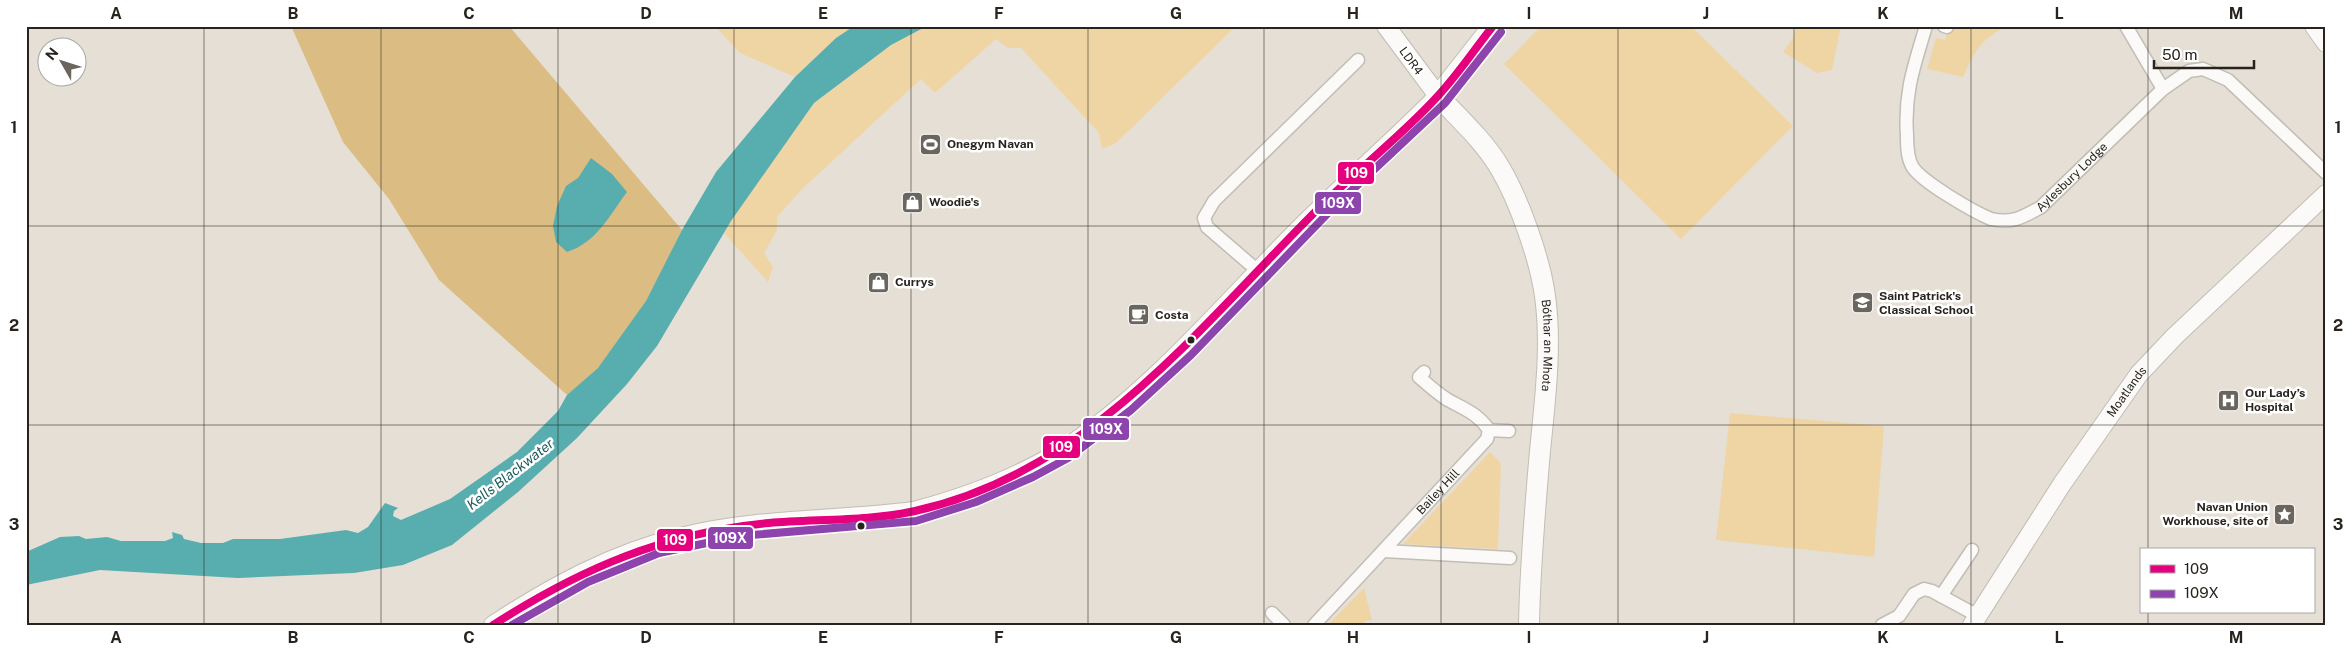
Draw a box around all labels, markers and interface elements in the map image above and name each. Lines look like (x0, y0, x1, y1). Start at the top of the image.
text: A (110, 4, 122, 23)
text: B (288, 4, 299, 23)
text: C (463, 4, 475, 23)
text: D (640, 4, 652, 23)
text: E (818, 4, 828, 23)
text: F (994, 4, 1004, 23)
text: G (1170, 4, 1182, 23)
text: H (1347, 4, 1359, 23)
text: I (1527, 4, 1531, 23)
text: J (1703, 4, 1709, 23)
text: K (1877, 4, 1889, 23)
text: L (2054, 4, 2064, 23)
text: M (2229, 4, 2243, 23)
north arrow (38, 38, 88, 88)
scale bar (2154, 38, 2254, 70)
street label: LDR4 (1396, 44, 1426, 78)
text: N (42, 45, 62, 63)
text: 50 m (2162, 46, 2197, 63)
text: 1 (11, 118, 17, 137)
text: 1 (2335, 118, 2341, 137)
sports icon: Onegym Navan (919, 132, 943, 156)
place label: Onegym Navan (947, 137, 1034, 151)
street label: Aylesbury Lodge (2033, 139, 2110, 215)
line badge: 109 (1337, 161, 1375, 185)
text: 109 (1344, 165, 1368, 181)
shop icon: Woodie's (901, 190, 925, 214)
line badge: 109X (1314, 191, 1362, 215)
place label: Woodie's (929, 195, 979, 209)
text: 109X (1321, 195, 1355, 211)
shop icon: Currys (867, 270, 891, 294)
place label: Currys (895, 275, 934, 289)
place label: Saint Patrick's Classical School (1879, 289, 1974, 317)
school or university icon: Saint Patrick's Classical School (1851, 291, 1875, 315)
street label: Bóthar an Mhota (1539, 298, 1555, 392)
cafe icon: Costa (1127, 303, 1151, 327)
place label: Costa (1155, 308, 1189, 322)
text: 2 (9, 316, 19, 335)
text: 2 (2333, 316, 2343, 335)
unlabelled marker (1186, 335, 1196, 345)
street label: Moatlands (2104, 364, 2149, 420)
place label: Our Lady’s Hospital (2245, 386, 2305, 414)
hospital icon: Our Lady’s Hospital (2217, 388, 2241, 412)
line badge: 109X (1082, 417, 1130, 441)
text: 109X (1089, 421, 1123, 437)
water label: Kells Blackwater (464, 435, 557, 513)
line badge: 109 (1042, 435, 1081, 459)
text: 109 (1049, 439, 1073, 455)
street label: Bailey Hill (1414, 466, 1463, 517)
place label: Navan Union Workhouse, site of (2163, 500, 2268, 528)
place icon: Navan Union Workhouse, site of (2272, 502, 2296, 526)
text: 3 (9, 515, 19, 534)
text: 3 (2333, 515, 2343, 534)
unlabelled marker (856, 521, 866, 531)
line badge: 109X (707, 526, 754, 550)
line badge: 109 (656, 528, 694, 552)
text: 109X (713, 530, 747, 546)
text: 109 (663, 532, 687, 548)
legend (2140, 548, 2314, 614)
text: 109 (2184, 560, 2209, 577)
text: 109X (2184, 584, 2219, 601)
text: A (110, 628, 122, 647)
text: B (288, 628, 299, 647)
text: C (463, 628, 475, 647)
text: D (640, 628, 652, 647)
text: E (818, 628, 828, 647)
text: F (994, 628, 1004, 647)
text: G (1170, 628, 1182, 647)
text: H (1347, 628, 1359, 647)
text: I (1527, 628, 1531, 647)
text: J (1703, 628, 1709, 647)
text: K (1877, 628, 1889, 647)
text: L (2054, 628, 2064, 647)
text: M (2229, 628, 2243, 647)

